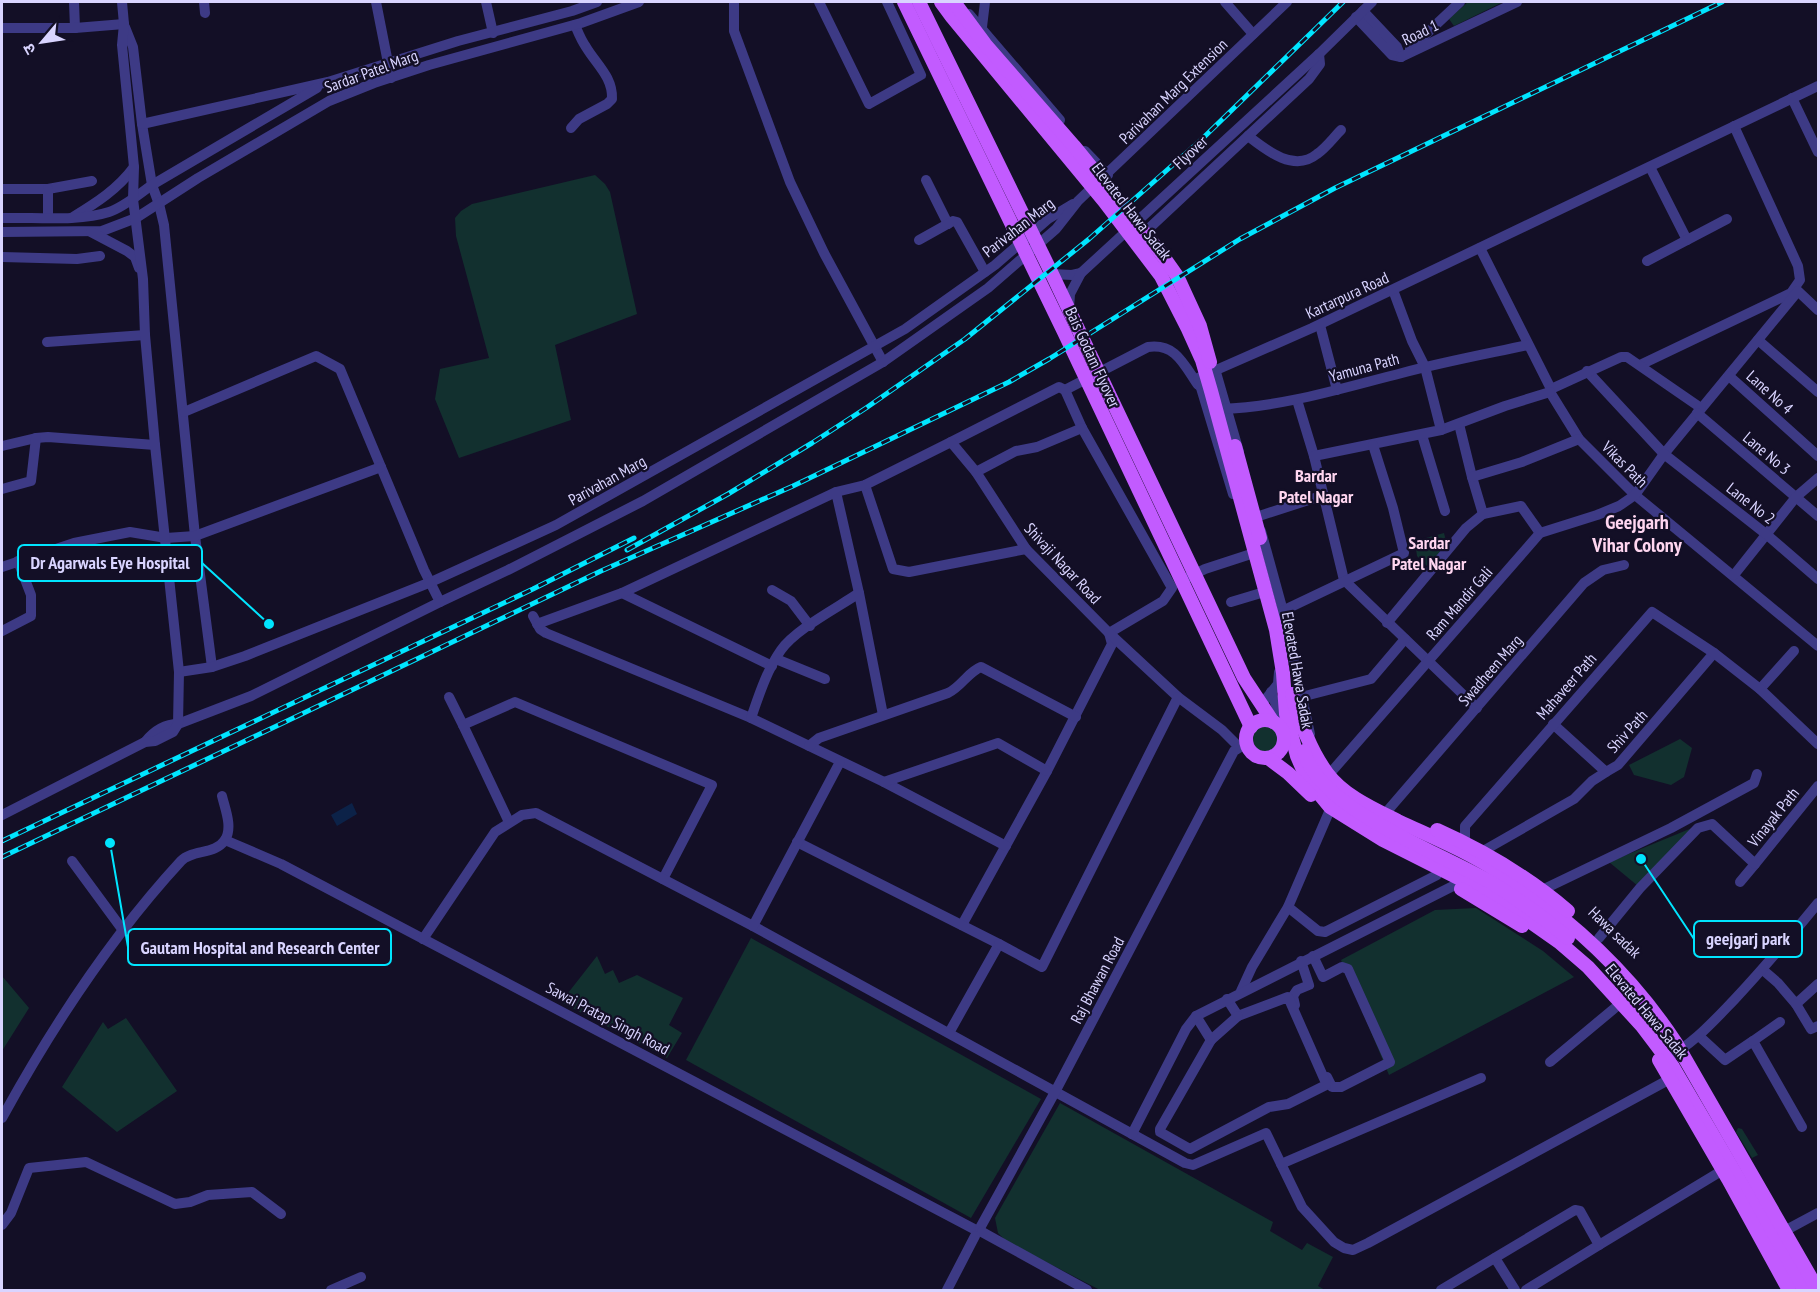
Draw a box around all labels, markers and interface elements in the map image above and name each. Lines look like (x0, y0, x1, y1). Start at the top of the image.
north arrow (12, 12, 72, 72)
street label: Road 1 (1399, 15, 1441, 49)
street label: Parivahan Marg Extension (1115, 34, 1231, 148)
text: उ (18, 40, 40, 58)
street label: Sardar Patel Marg (322, 45, 420, 97)
street label: Flyover (1168, 131, 1212, 173)
street label: Elevated Hawa Sadak (1088, 158, 1177, 264)
street label: Parivahan Marg (978, 193, 1058, 261)
street label: Kartarpura Road (1302, 267, 1392, 323)
street label: Bais Godam Flyover (1061, 304, 1125, 411)
street label: Yamuna Path (1327, 348, 1401, 386)
street label: Lane No 4 (1743, 366, 1797, 418)
street label: Lane No 3 (1739, 427, 1795, 479)
street label: Vikas Path (1597, 436, 1652, 491)
street label: Parivahan Marg (565, 451, 649, 509)
district label: Bardar Patel Nagar (1279, 464, 1354, 508)
street label: Lane No 2 (1723, 478, 1779, 528)
district label: Geejgarh Vihar Colony (1591, 509, 1683, 558)
street label: Shivaji Nagar Road (1020, 518, 1106, 608)
district label: Sardar Patel Nagar (1392, 531, 1467, 575)
callout: Dr Agarwals Eye Hospital (18, 545, 202, 581)
text: Dr Agarwals Eye Hospital (30, 551, 190, 574)
street label: Ram Mandir Gali (1422, 562, 1496, 644)
street label: Elevated Hawa Sadak (1278, 610, 1318, 730)
street label: Swadheen Marg (1454, 630, 1526, 710)
street label: Mahaveer Path (1532, 649, 1600, 723)
street label: Shiv Path (1602, 705, 1652, 757)
street label: Vinayak Path (1742, 783, 1803, 851)
street label: Hawa sadak (1584, 902, 1646, 963)
callout: geejgarj park (1694, 921, 1802, 957)
text: geejgarj park (1706, 927, 1791, 950)
callout: Gautam Hospital and Research Center (128, 929, 391, 965)
street label: Raj Bhawan Road (1066, 933, 1128, 1027)
text: Gautam Hospital and Research Center (140, 936, 380, 959)
street label: Elevated Hawa Sadak (1602, 959, 1693, 1063)
street label: Sawai Pratap Singh Road (543, 977, 673, 1059)

